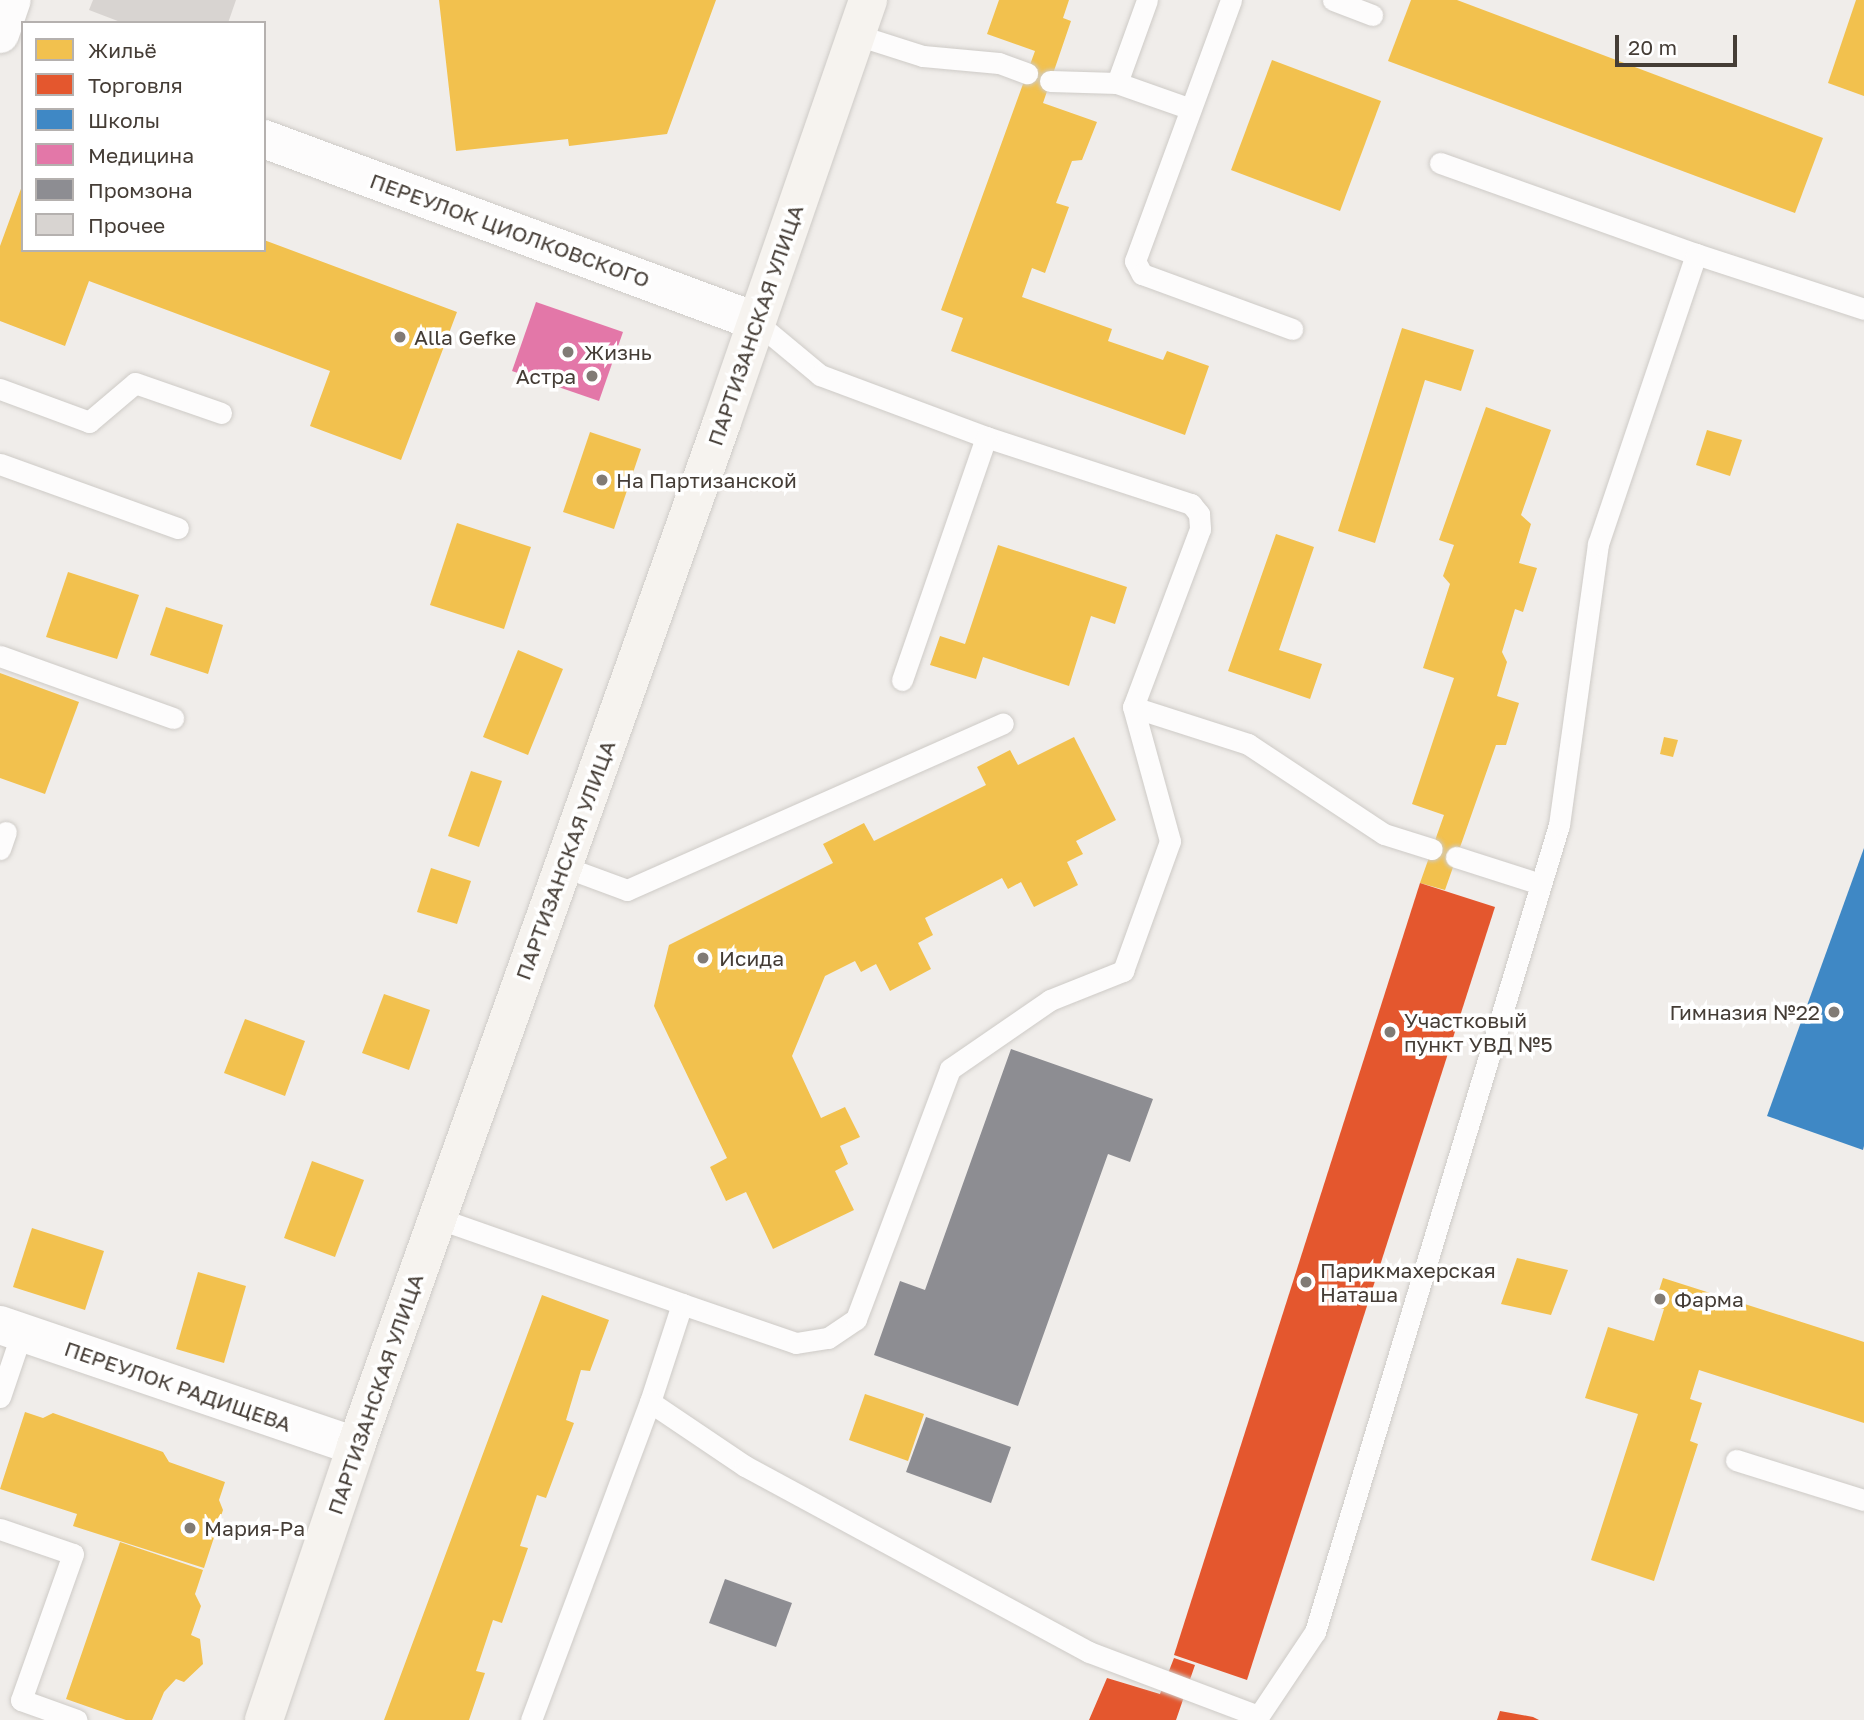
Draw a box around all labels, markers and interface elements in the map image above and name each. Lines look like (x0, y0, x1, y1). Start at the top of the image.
legend (21, 21, 266, 252)
scale bar (1619, 21, 1742, 65)
text: 20 m (1628, 34, 1677, 60)
text: Жильё (88, 37, 157, 63)
text: Торговля (88, 72, 183, 98)
text: Школы (88, 107, 160, 133)
text: Медицина (88, 142, 194, 168)
street label: ПЕРЕУЛОК ЦИОЛКОВСКОГО (367, 168, 653, 292)
text: Промзона (88, 177, 193, 203)
street label: ПАРТИЗАНСКАЯ УЛИЦА (702, 201, 808, 449)
text: Прочее (88, 212, 165, 238)
place label: Alla Gefke (414, 324, 516, 350)
marker: Alla Gefke (392, 329, 408, 345)
place label: Жизнь (584, 339, 652, 365)
marker: Жизнь (558, 342, 578, 362)
place label: Астра (516, 363, 576, 389)
marker: Астра (582, 366, 602, 386)
place label: На Партизанской (616, 467, 797, 493)
marker: На Партизанской (594, 472, 610, 488)
street label: ПАРТИЗАНСКАЯ УЛИЦА (510, 737, 620, 983)
place label: Исида (719, 945, 784, 971)
marker: Исида (693, 948, 713, 968)
place label: Гимназия №22 (1670, 999, 1820, 1025)
marker: Гимназия №22 (1826, 1004, 1842, 1020)
place label: Участковый пункт УВД №5 (1404, 1007, 1553, 1057)
marker: Участковый пункт УВД №5 (1382, 1024, 1398, 1040)
place label: Парикмахерская Наташа (1320, 1257, 1496, 1307)
street label: ПАРТИЗАНСКАЯ УЛИЦА (322, 1270, 428, 1518)
marker: Парикмахерская Наташа (1298, 1274, 1314, 1290)
place label: Фарма (1674, 1286, 1744, 1312)
marker: Фарма (1652, 1291, 1668, 1307)
street label: ПЕРЕУЛОК РАДИЩЕВА (61, 1335, 295, 1437)
place label: Мария-Ра (204, 1515, 305, 1541)
marker: Мария-Ра (182, 1520, 198, 1536)

